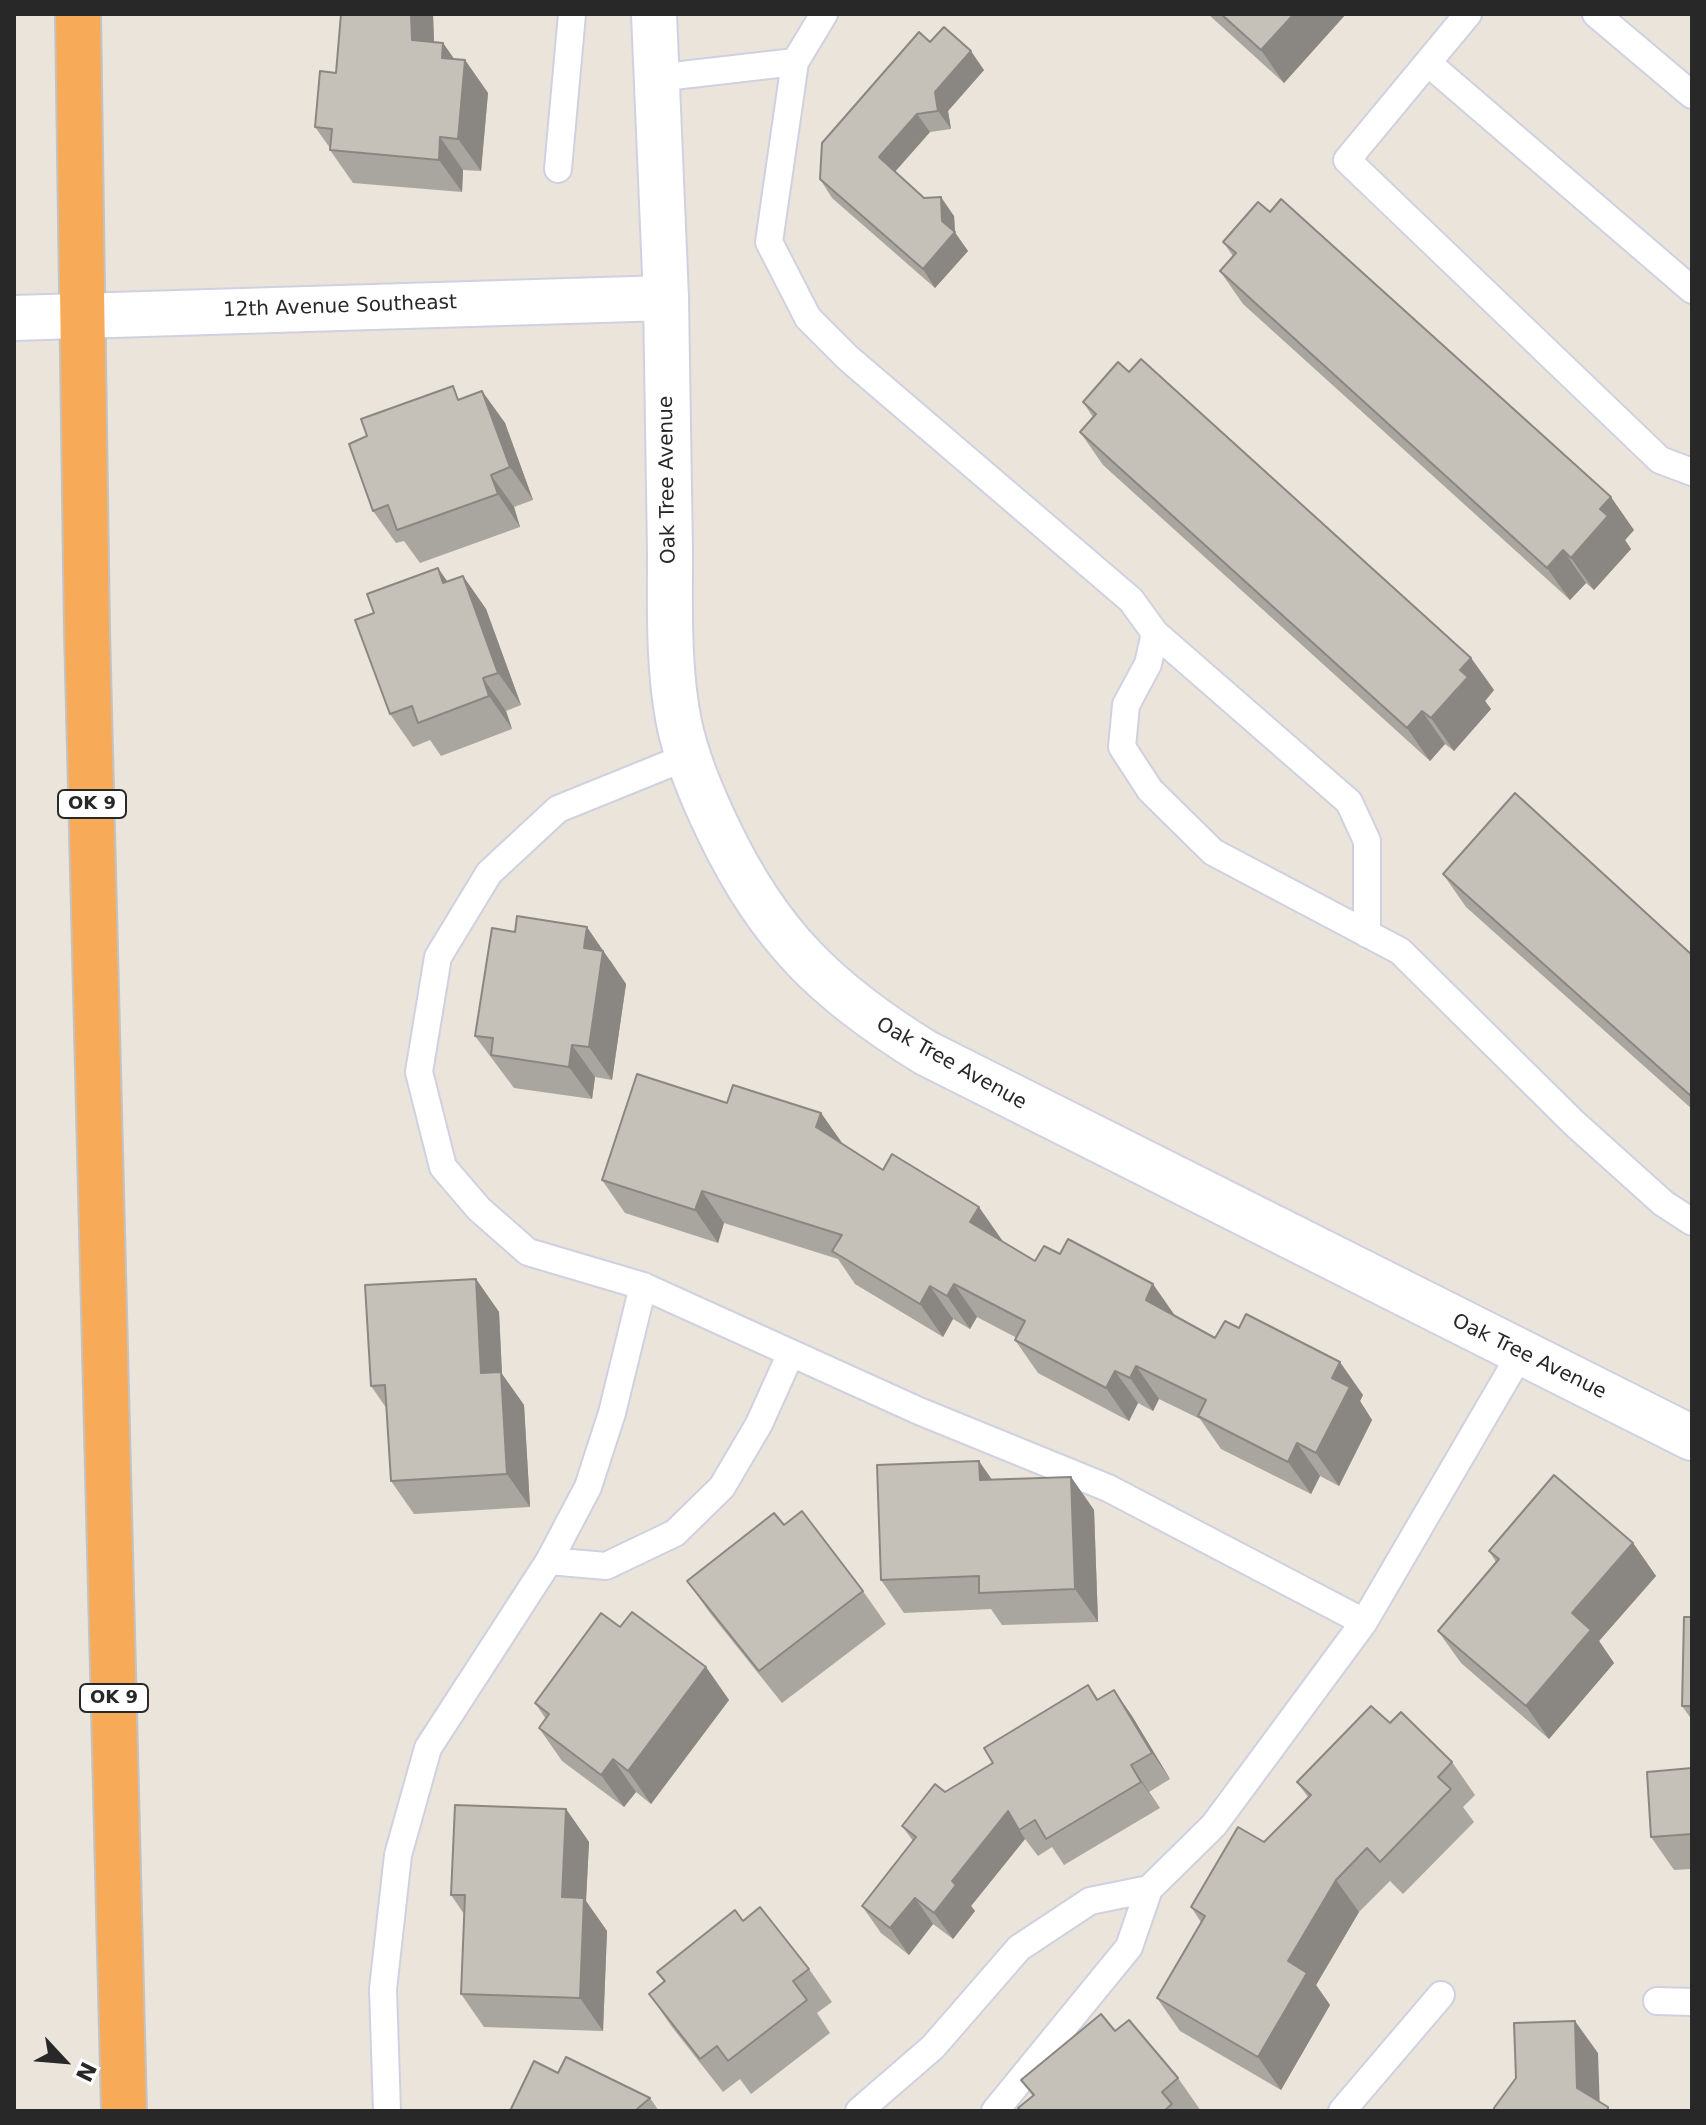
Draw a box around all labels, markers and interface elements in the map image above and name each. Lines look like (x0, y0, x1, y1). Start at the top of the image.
street label: 12th Avenue Southeast (223, 291, 457, 323)
street label: Oak Tree Avenue (655, 396, 681, 564)
road number: OK 9 (58, 790, 126, 818)
street label: Oak Tree Avenue (872, 1013, 1030, 1115)
street label: Oak Tree Avenue (1448, 1309, 1610, 1405)
road number: OK 9 (80, 1684, 148, 1712)
north arrow (24, 2021, 104, 2101)
text: N (71, 2058, 101, 2085)

